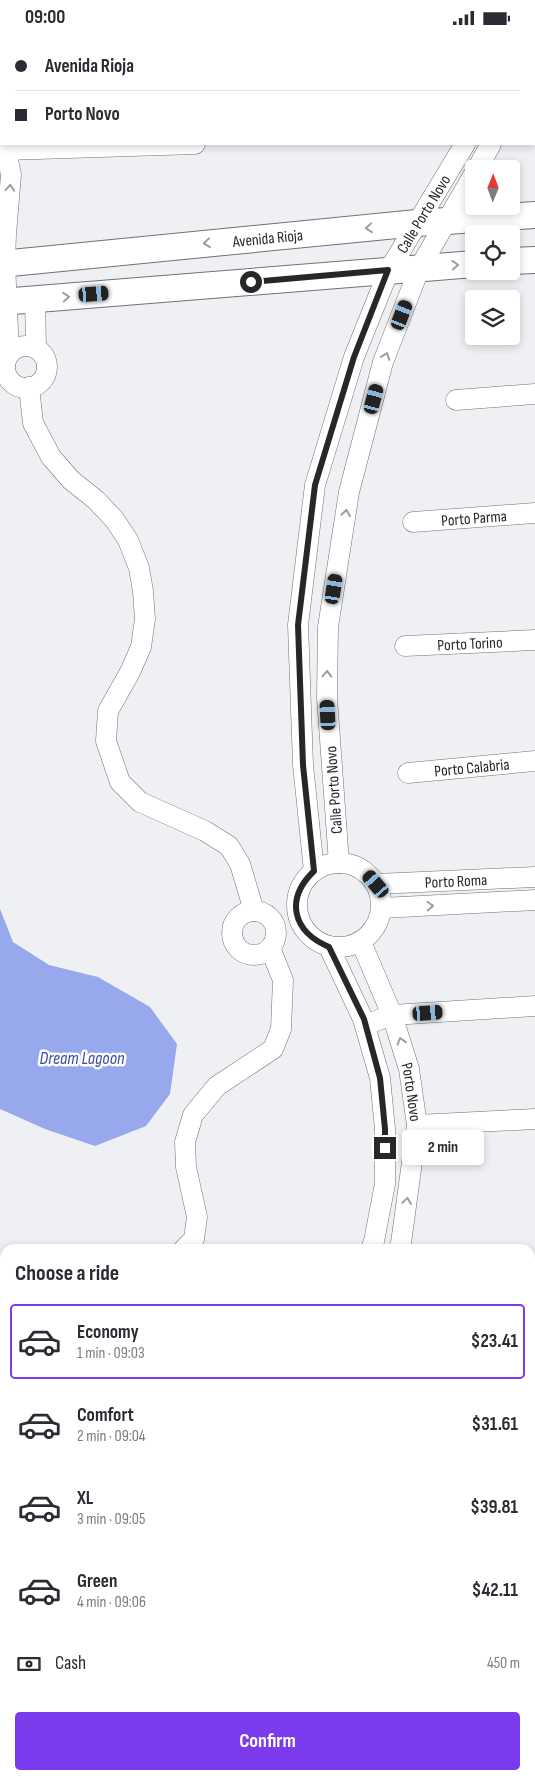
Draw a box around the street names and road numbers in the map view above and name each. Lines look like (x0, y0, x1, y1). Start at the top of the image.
street label: Calle Porto Novo (393, 172, 455, 257)
street label: Avenida Rioja (231, 226, 304, 252)
street label: Porto Parma (440, 507, 508, 531)
street label: Porto Torino (437, 634, 503, 655)
street label: Calle Porto Novo (322, 745, 347, 834)
street label: Porto Calabria (433, 755, 510, 781)
street label: Porto Roma (424, 871, 488, 893)
street label: Porto Novo (396, 1060, 424, 1123)

